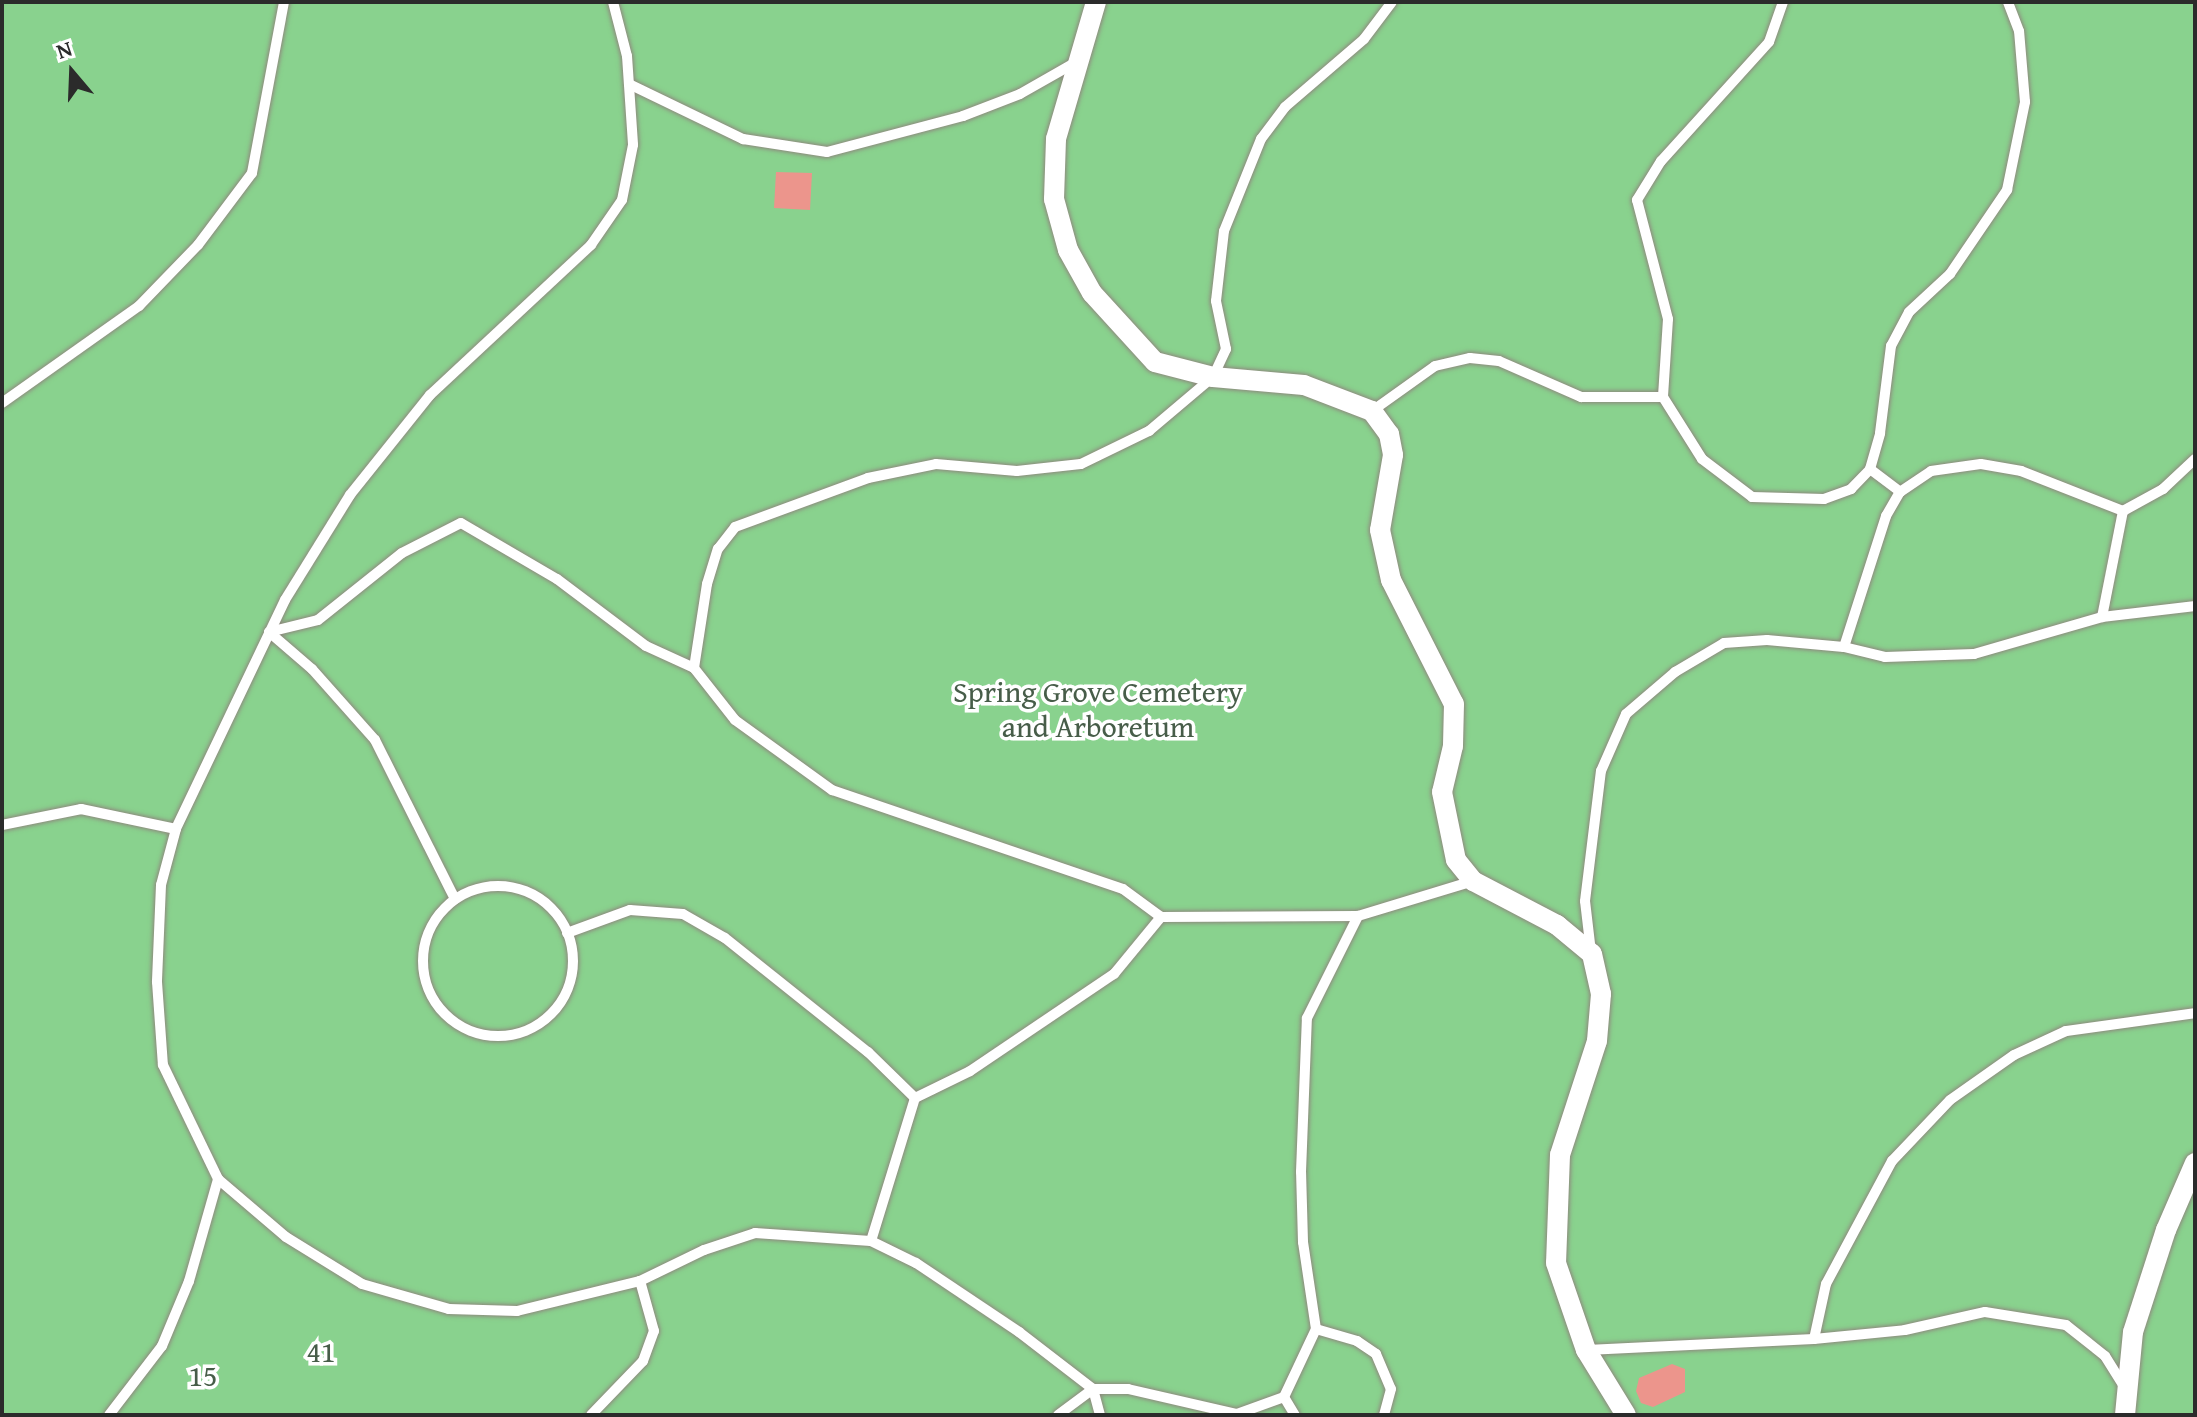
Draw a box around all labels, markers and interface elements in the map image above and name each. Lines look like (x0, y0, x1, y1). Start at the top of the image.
north arrow (32, 32, 112, 112)
text: N (52, 32, 76, 67)
park label: Spring Grove Cemetery and Arboretum (953, 673, 1243, 744)
park label: 41 (307, 1333, 335, 1369)
park label: 15 (189, 1357, 217, 1393)

